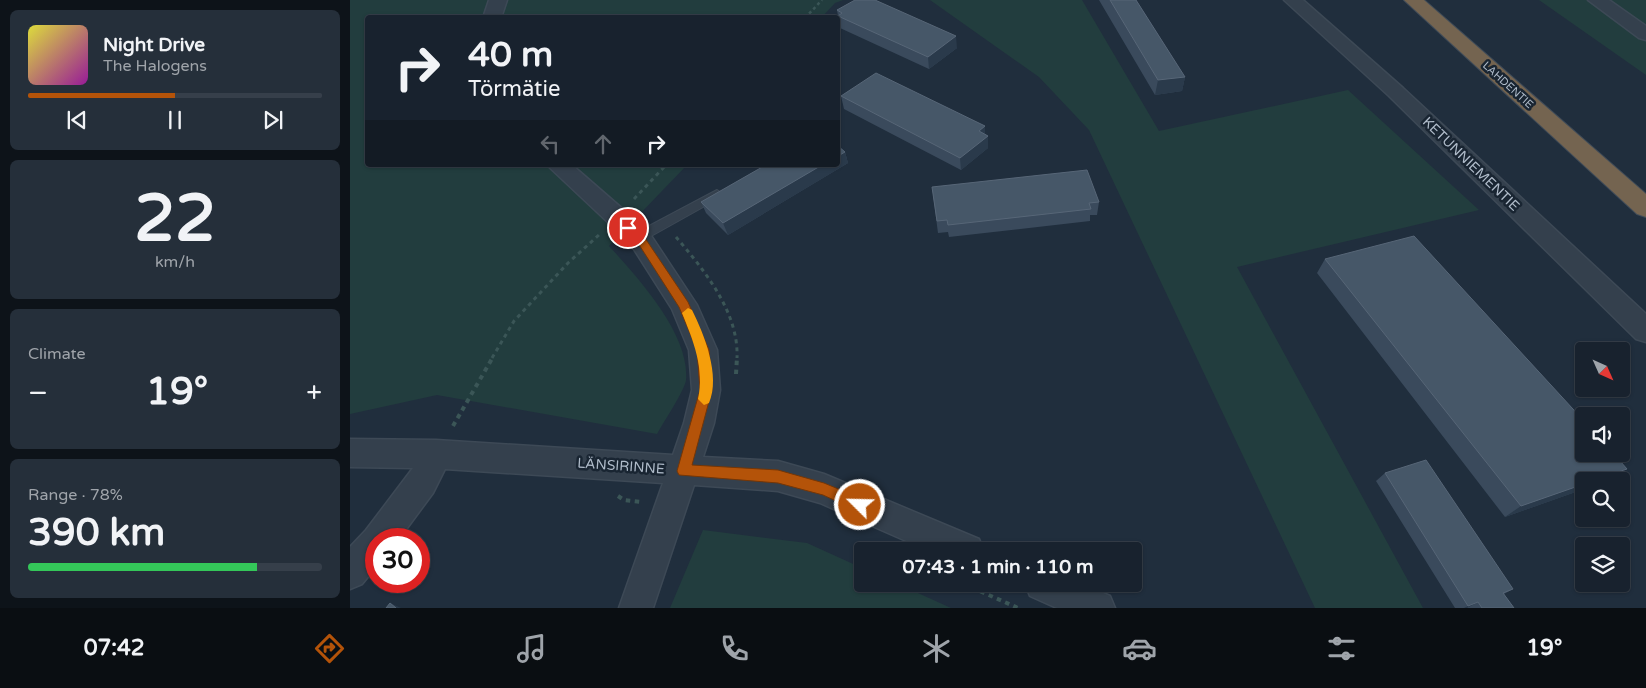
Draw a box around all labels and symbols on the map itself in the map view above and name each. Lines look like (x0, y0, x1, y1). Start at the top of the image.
street label: LAHDENTIE (1480, 59, 1536, 111)
street label: KETUNNIEMENTIE (1419, 113, 1523, 215)
pin (607, 207, 649, 249)
north arrow (1575, 342, 1630, 398)
street label: LÄNSIRINNE (577, 454, 665, 478)
position arrow (833, 478, 885, 530)
speed limit sign: 30 (365, 528, 430, 593)

